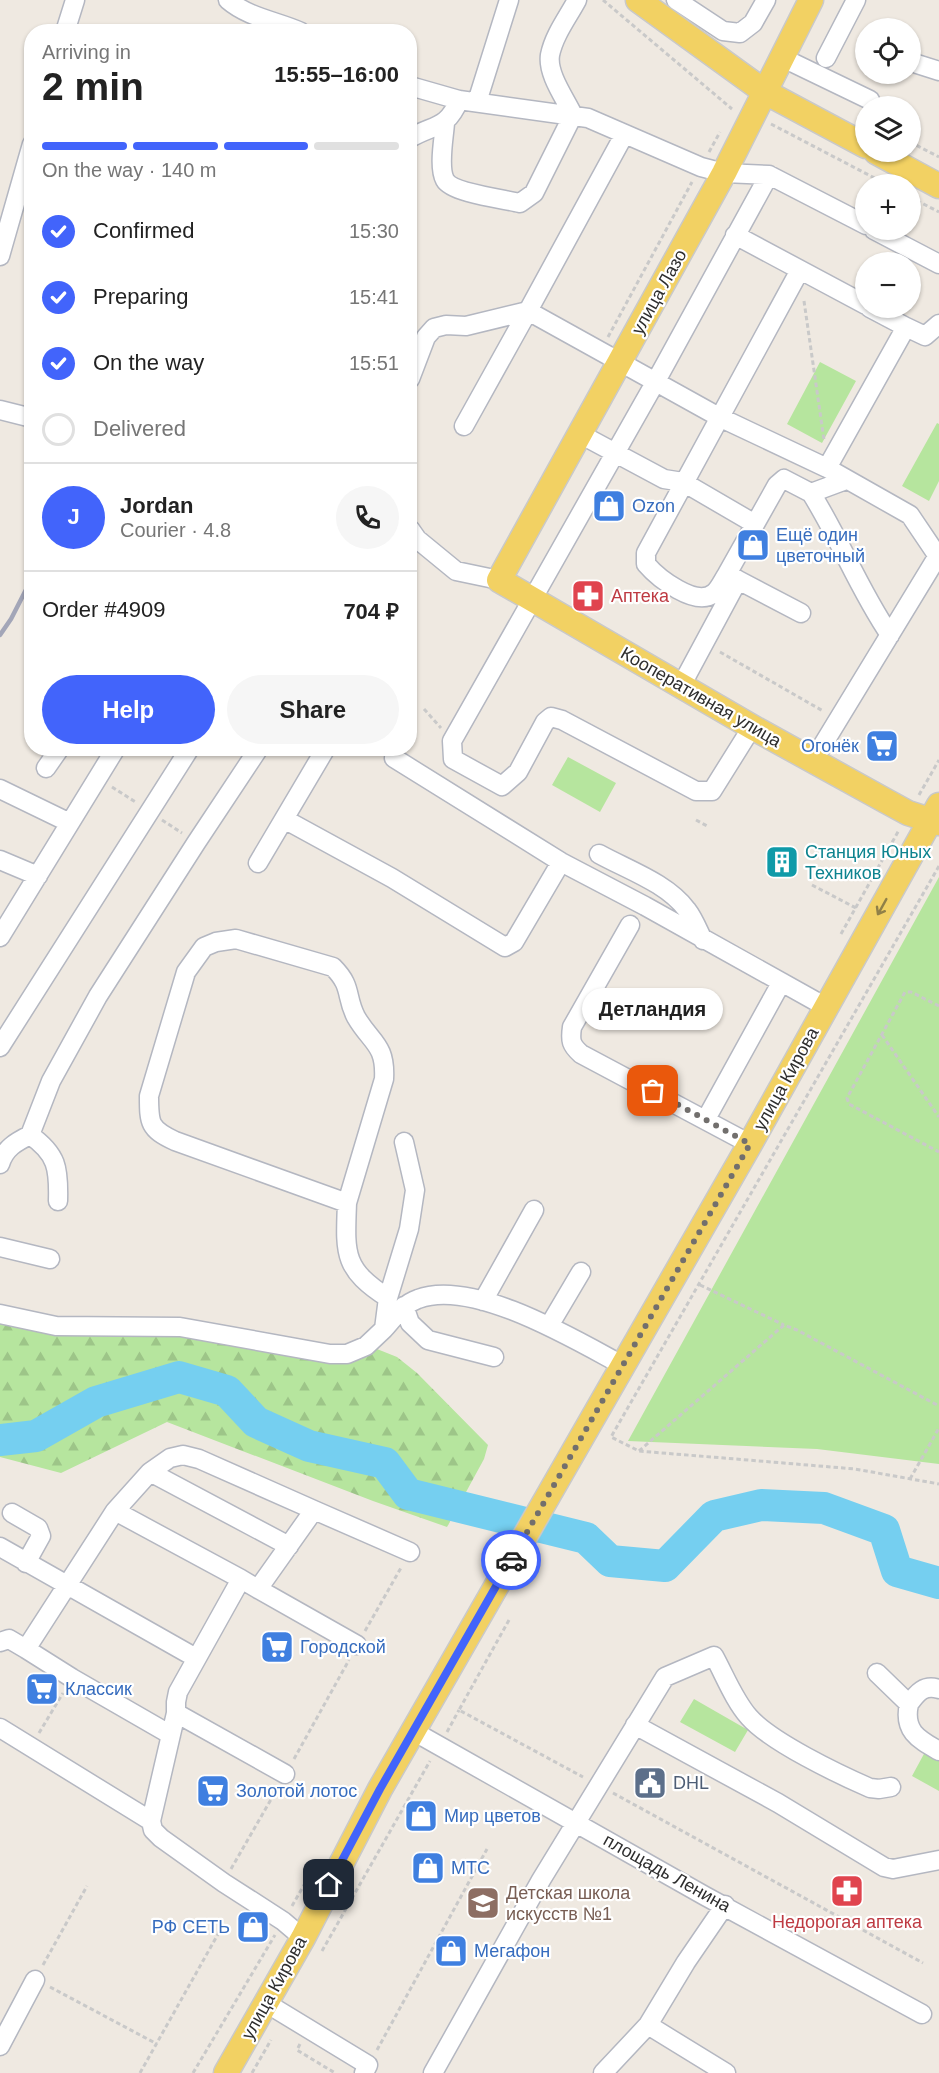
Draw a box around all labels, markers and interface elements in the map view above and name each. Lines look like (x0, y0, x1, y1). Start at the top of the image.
map controls (855, 18, 921, 318)
button: locate (855, 18, 921, 84)
text: Arriving in (42, 41, 131, 63)
text: 15:55–16:00 (274, 62, 399, 87)
text: 2 min (42, 65, 144, 108)
button: layers (855, 96, 921, 162)
text: On the way · 140 m (42, 159, 217, 181)
button: + (855, 174, 921, 240)
icon: check (42, 215, 75, 248)
text: Confirmed (93, 218, 194, 243)
text: 15:30 (349, 220, 399, 242)
street label: улица Лазо (627, 246, 691, 338)
button: − (855, 252, 921, 318)
icon: check (42, 281, 75, 314)
text: Preparing (93, 284, 188, 309)
text: 15:41 (349, 286, 399, 308)
icon: check (42, 347, 75, 380)
text: On the way (93, 350, 204, 375)
text: 15:51 (349, 352, 399, 374)
text: Delivered (93, 416, 186, 441)
button: phone (336, 486, 399, 549)
shop icon: Ozon (591, 488, 627, 524)
text: Jordan (120, 493, 193, 518)
place label: Ozon (632, 496, 675, 516)
text: J (67, 504, 80, 529)
text: Courier · 4.8 (120, 519, 231, 541)
place label: Ещё один цветочный (776, 525, 865, 566)
shop icon: Ещё один цветочный (735, 527, 771, 563)
pharmacy icon: Аптека (570, 578, 606, 614)
place label: Аптека (611, 586, 670, 606)
text: Order #4909 (42, 597, 166, 622)
text: 704 ₽ (343, 599, 399, 624)
street label: Кооперативная улица (617, 643, 786, 752)
button: Help (42, 675, 215, 744)
button: Share (227, 675, 399, 744)
supermarket icon: Огонёк (864, 728, 900, 764)
place label: Огонёк (801, 736, 859, 756)
place label: Станция Юных Техников (805, 842, 931, 883)
building icon: Станция Юных Техников (764, 844, 800, 880)
one-way arrow (876, 898, 888, 915)
callout: Детландия (582, 989, 724, 1031)
text: Детландия (599, 998, 706, 1020)
street label: улица Кирова (750, 1023, 823, 1134)
pin (627, 1065, 678, 1116)
icon: bag (636, 1074, 669, 1107)
courier (481, 1530, 541, 1590)
icon: car (495, 1544, 528, 1577)
supermarket icon: Городской (259, 1629, 295, 1665)
place label: Городской (300, 1637, 386, 1657)
supermarket icon: Классик (24, 1671, 60, 1707)
place label: Классик (65, 1679, 132, 1699)
public building icon: DHL (632, 1765, 668, 1801)
supermarket icon: Золотой лотос (195, 1773, 231, 1809)
place label: DHL (673, 1773, 709, 1793)
place label: Золотой лотос (236, 1781, 357, 1801)
shop icon: Мир цветов (403, 1798, 439, 1834)
place label: Мир цветов (444, 1806, 541, 1826)
street label: площадь Ленина (600, 1830, 735, 1917)
shop icon: МТС (410, 1850, 446, 1886)
place label: МТС (451, 1858, 490, 1878)
pin (303, 1859, 354, 1910)
icon: home (312, 1868, 345, 1901)
pharmacy icon: Недорогая аптека (829, 1873, 865, 1909)
place label: Детская школа искусств №1 (506, 1883, 631, 1924)
school or university icon: Детская школа искусств №1 (465, 1885, 501, 1921)
shop icon: РФ СЕТЬ (235, 1909, 271, 1945)
place label: Недорогая аптека (772, 1912, 923, 1932)
place label: РФ СЕТЬ (152, 1917, 230, 1937)
street label: улица Кирова (238, 1932, 311, 2043)
shop icon: Мегафон (433, 1933, 469, 1969)
place label: Мегафон (474, 1941, 550, 1961)

